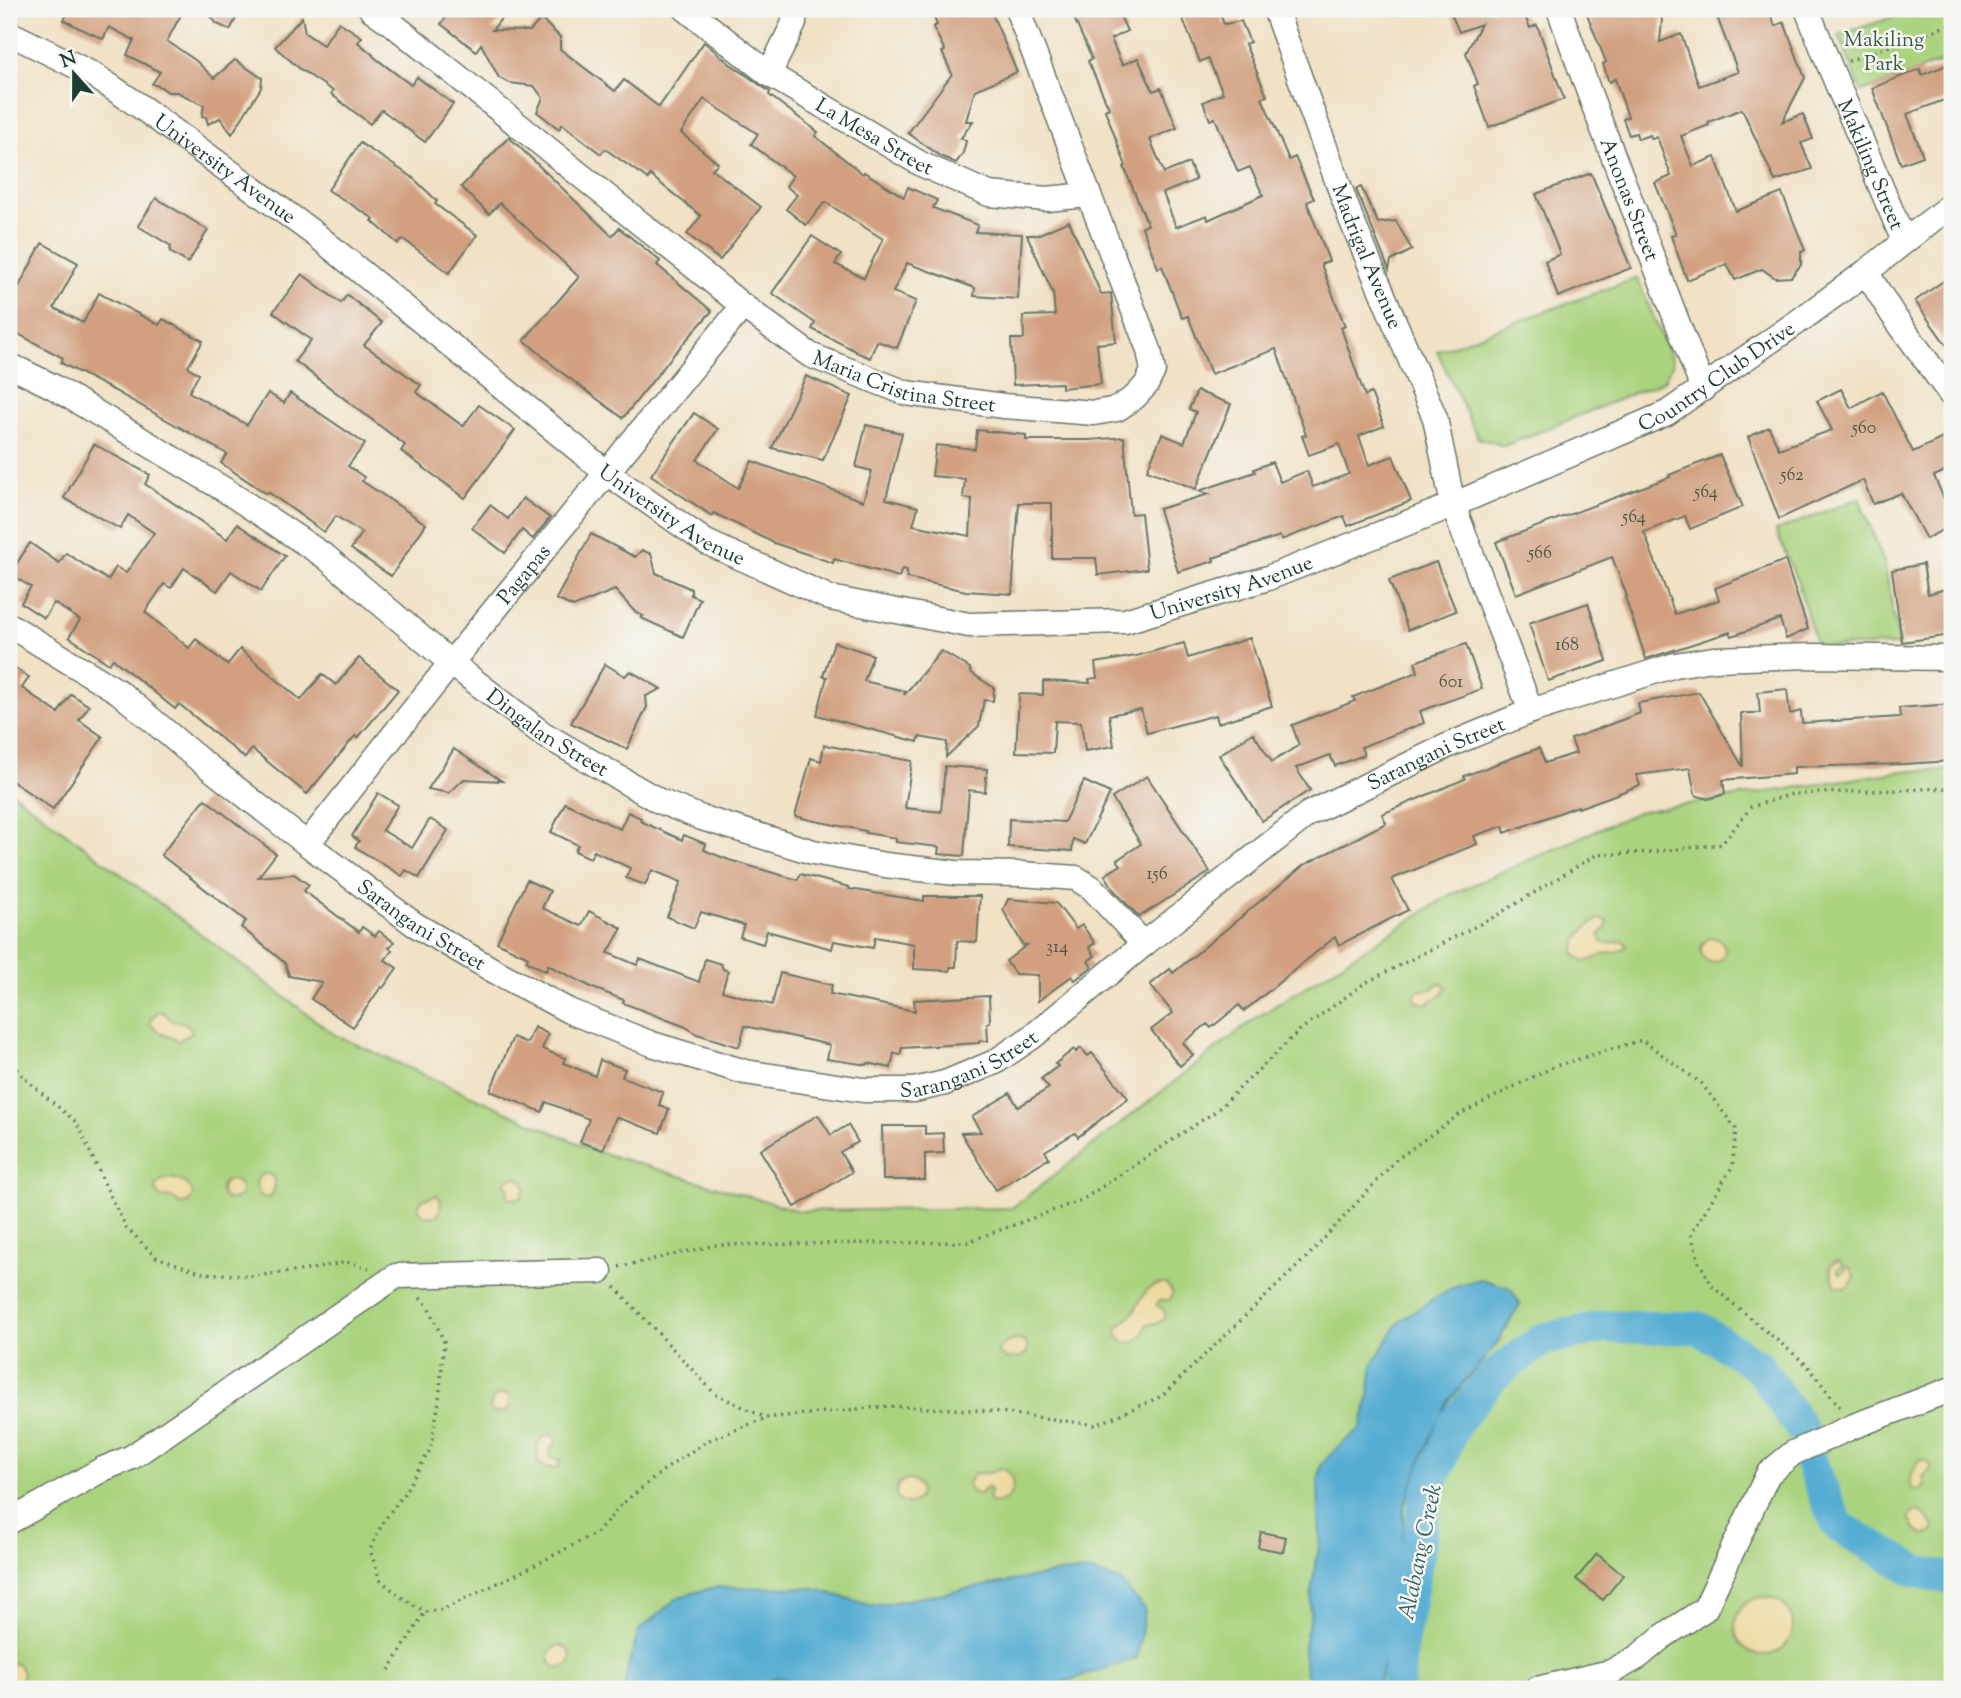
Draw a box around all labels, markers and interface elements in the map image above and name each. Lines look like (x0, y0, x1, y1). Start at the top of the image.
park label: Makiling Park (1844, 26, 1924, 80)
north arrow (38, 38, 108, 108)
text: N (57, 45, 81, 76)
street label: La Mesa Street (809, 92, 937, 184)
street label: Makiling Street (1828, 95, 1911, 235)
street label: University Avenue (147, 108, 301, 232)
street label: Anonas Street (1591, 134, 1665, 266)
street label: Madrigal Avenue (1323, 180, 1409, 334)
street label: Country Club Drive (1634, 315, 1802, 441)
street label: Maria Cristina Street (808, 344, 997, 422)
house number: 560 (1851, 416, 1876, 442)
street label: University Avenue (591, 458, 750, 575)
house number: 562 (1779, 463, 1804, 489)
house number: 564 (1693, 480, 1718, 506)
house number: 564 (1621, 505, 1646, 531)
street label: Pagapas (491, 539, 559, 612)
house number: 566 (1527, 541, 1552, 567)
street label: University Avenue (1146, 549, 1318, 630)
house number: 168 (1555, 633, 1579, 659)
house number: 601 (1439, 670, 1463, 696)
street label: Dingalan Street (479, 682, 613, 786)
street label: Sarangani Street (1363, 710, 1510, 800)
house number: 156 (1146, 862, 1168, 888)
street label: Sarangani Street (350, 873, 491, 980)
house number: 314 (1046, 935, 1068, 961)
street label: Sarangani Street (900, 1024, 1046, 1107)
water label: Alabang Creek (1391, 1481, 1452, 1624)

